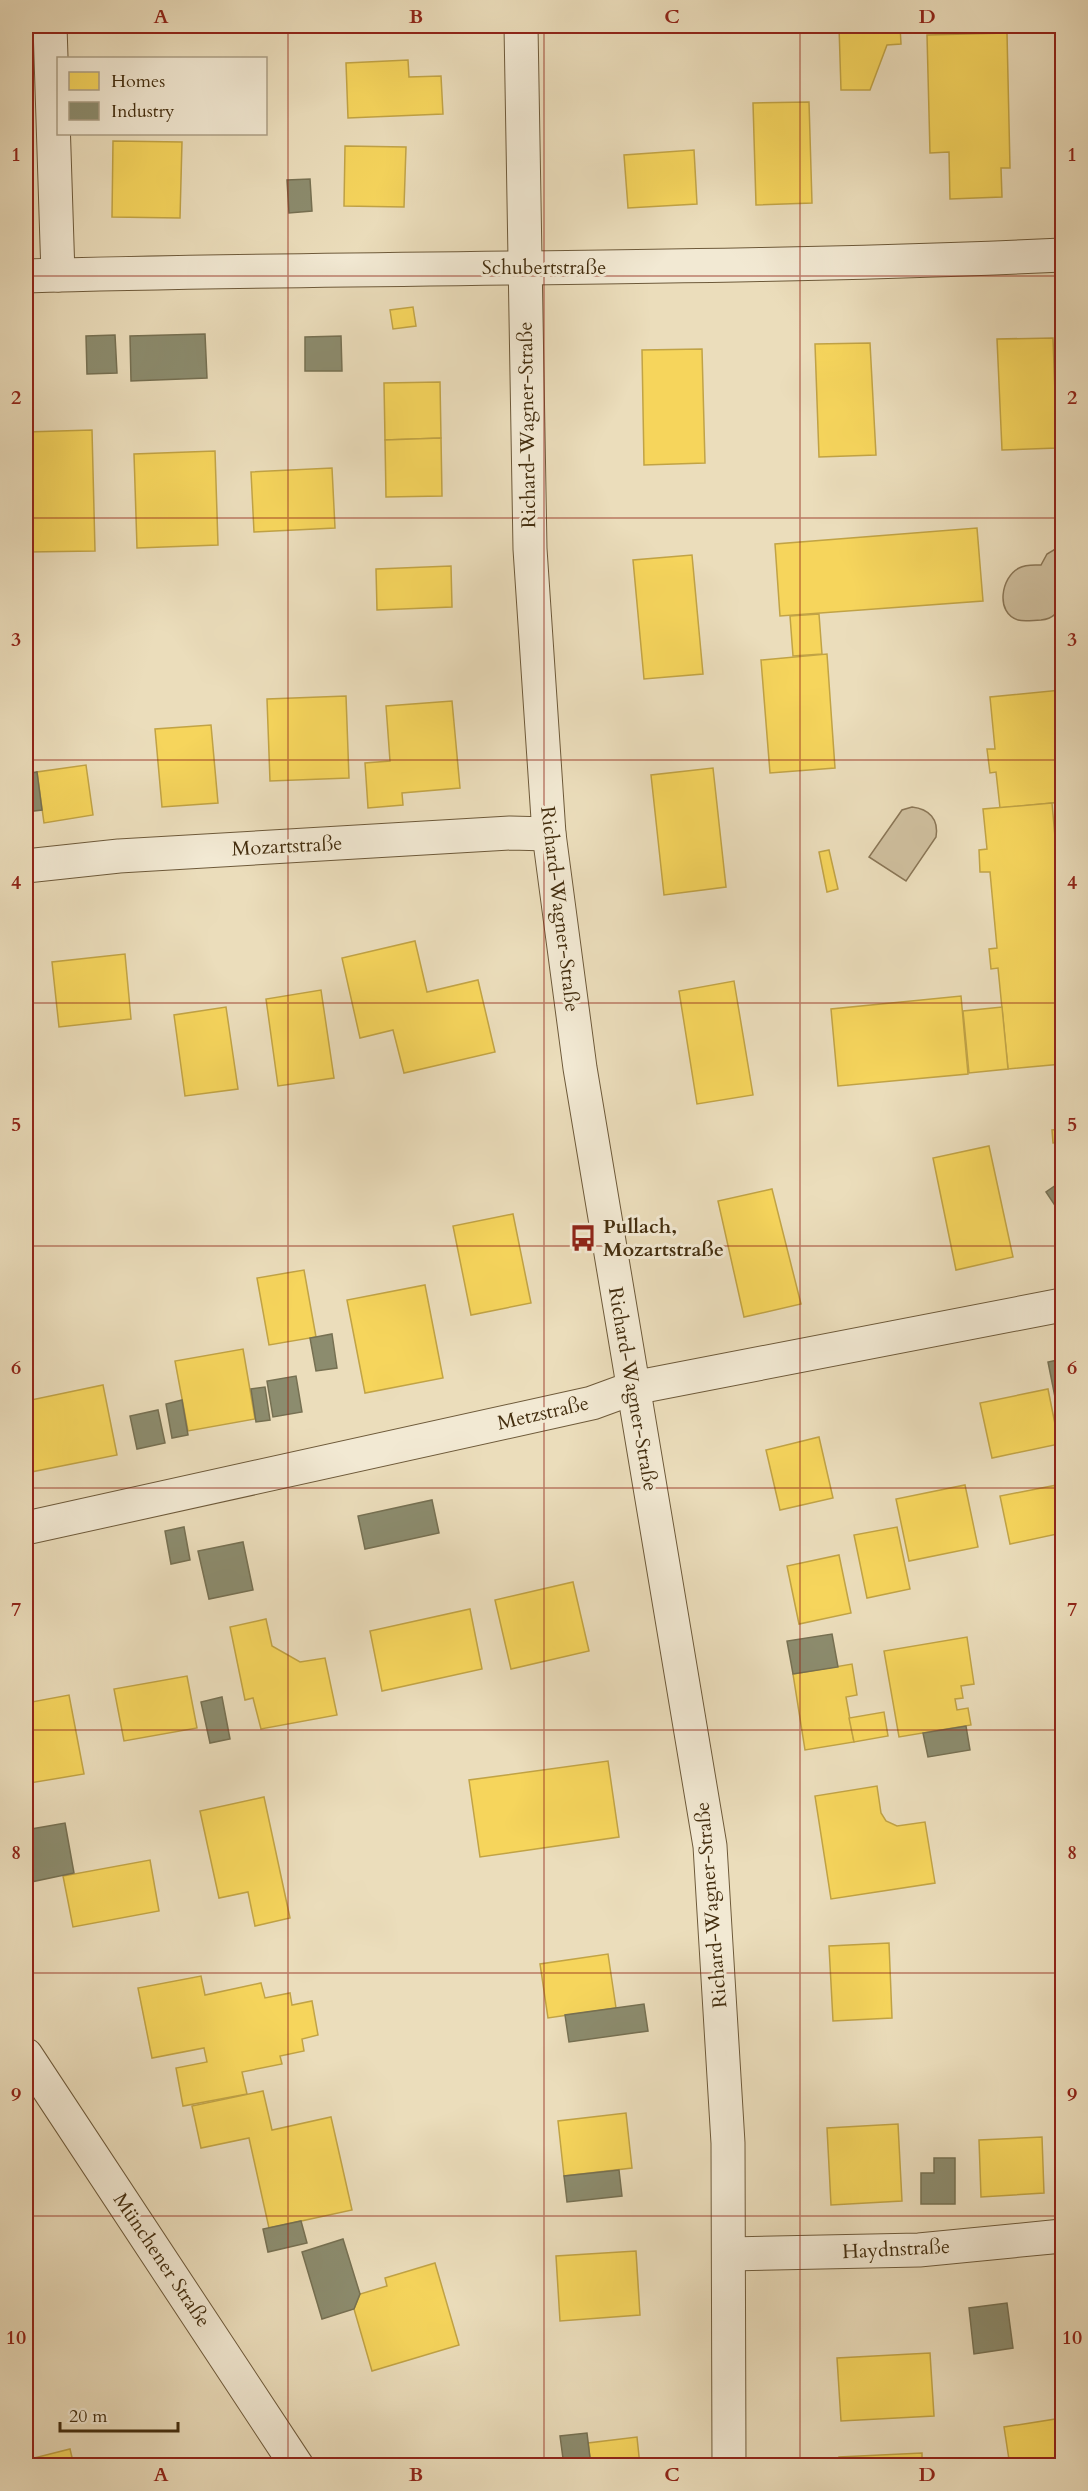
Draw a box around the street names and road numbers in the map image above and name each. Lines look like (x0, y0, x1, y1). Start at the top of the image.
street label: Schubertstraße (482, 254, 606, 281)
street label: Richard-Wagner-Straße (512, 321, 542, 529)
street label: Richard-Wagner-Straße (534, 805, 586, 1013)
street label: Mozartstraße (231, 830, 343, 862)
street label: Richard-Wagner-Straße (602, 1285, 664, 1493)
street label: Metzstraße (495, 1389, 591, 1437)
street label: Richard-Wagner-Straße (689, 1801, 733, 2009)
street label: Münchener Straße (107, 2187, 217, 2333)
street label: Haydnstraße (841, 2233, 951, 2265)

